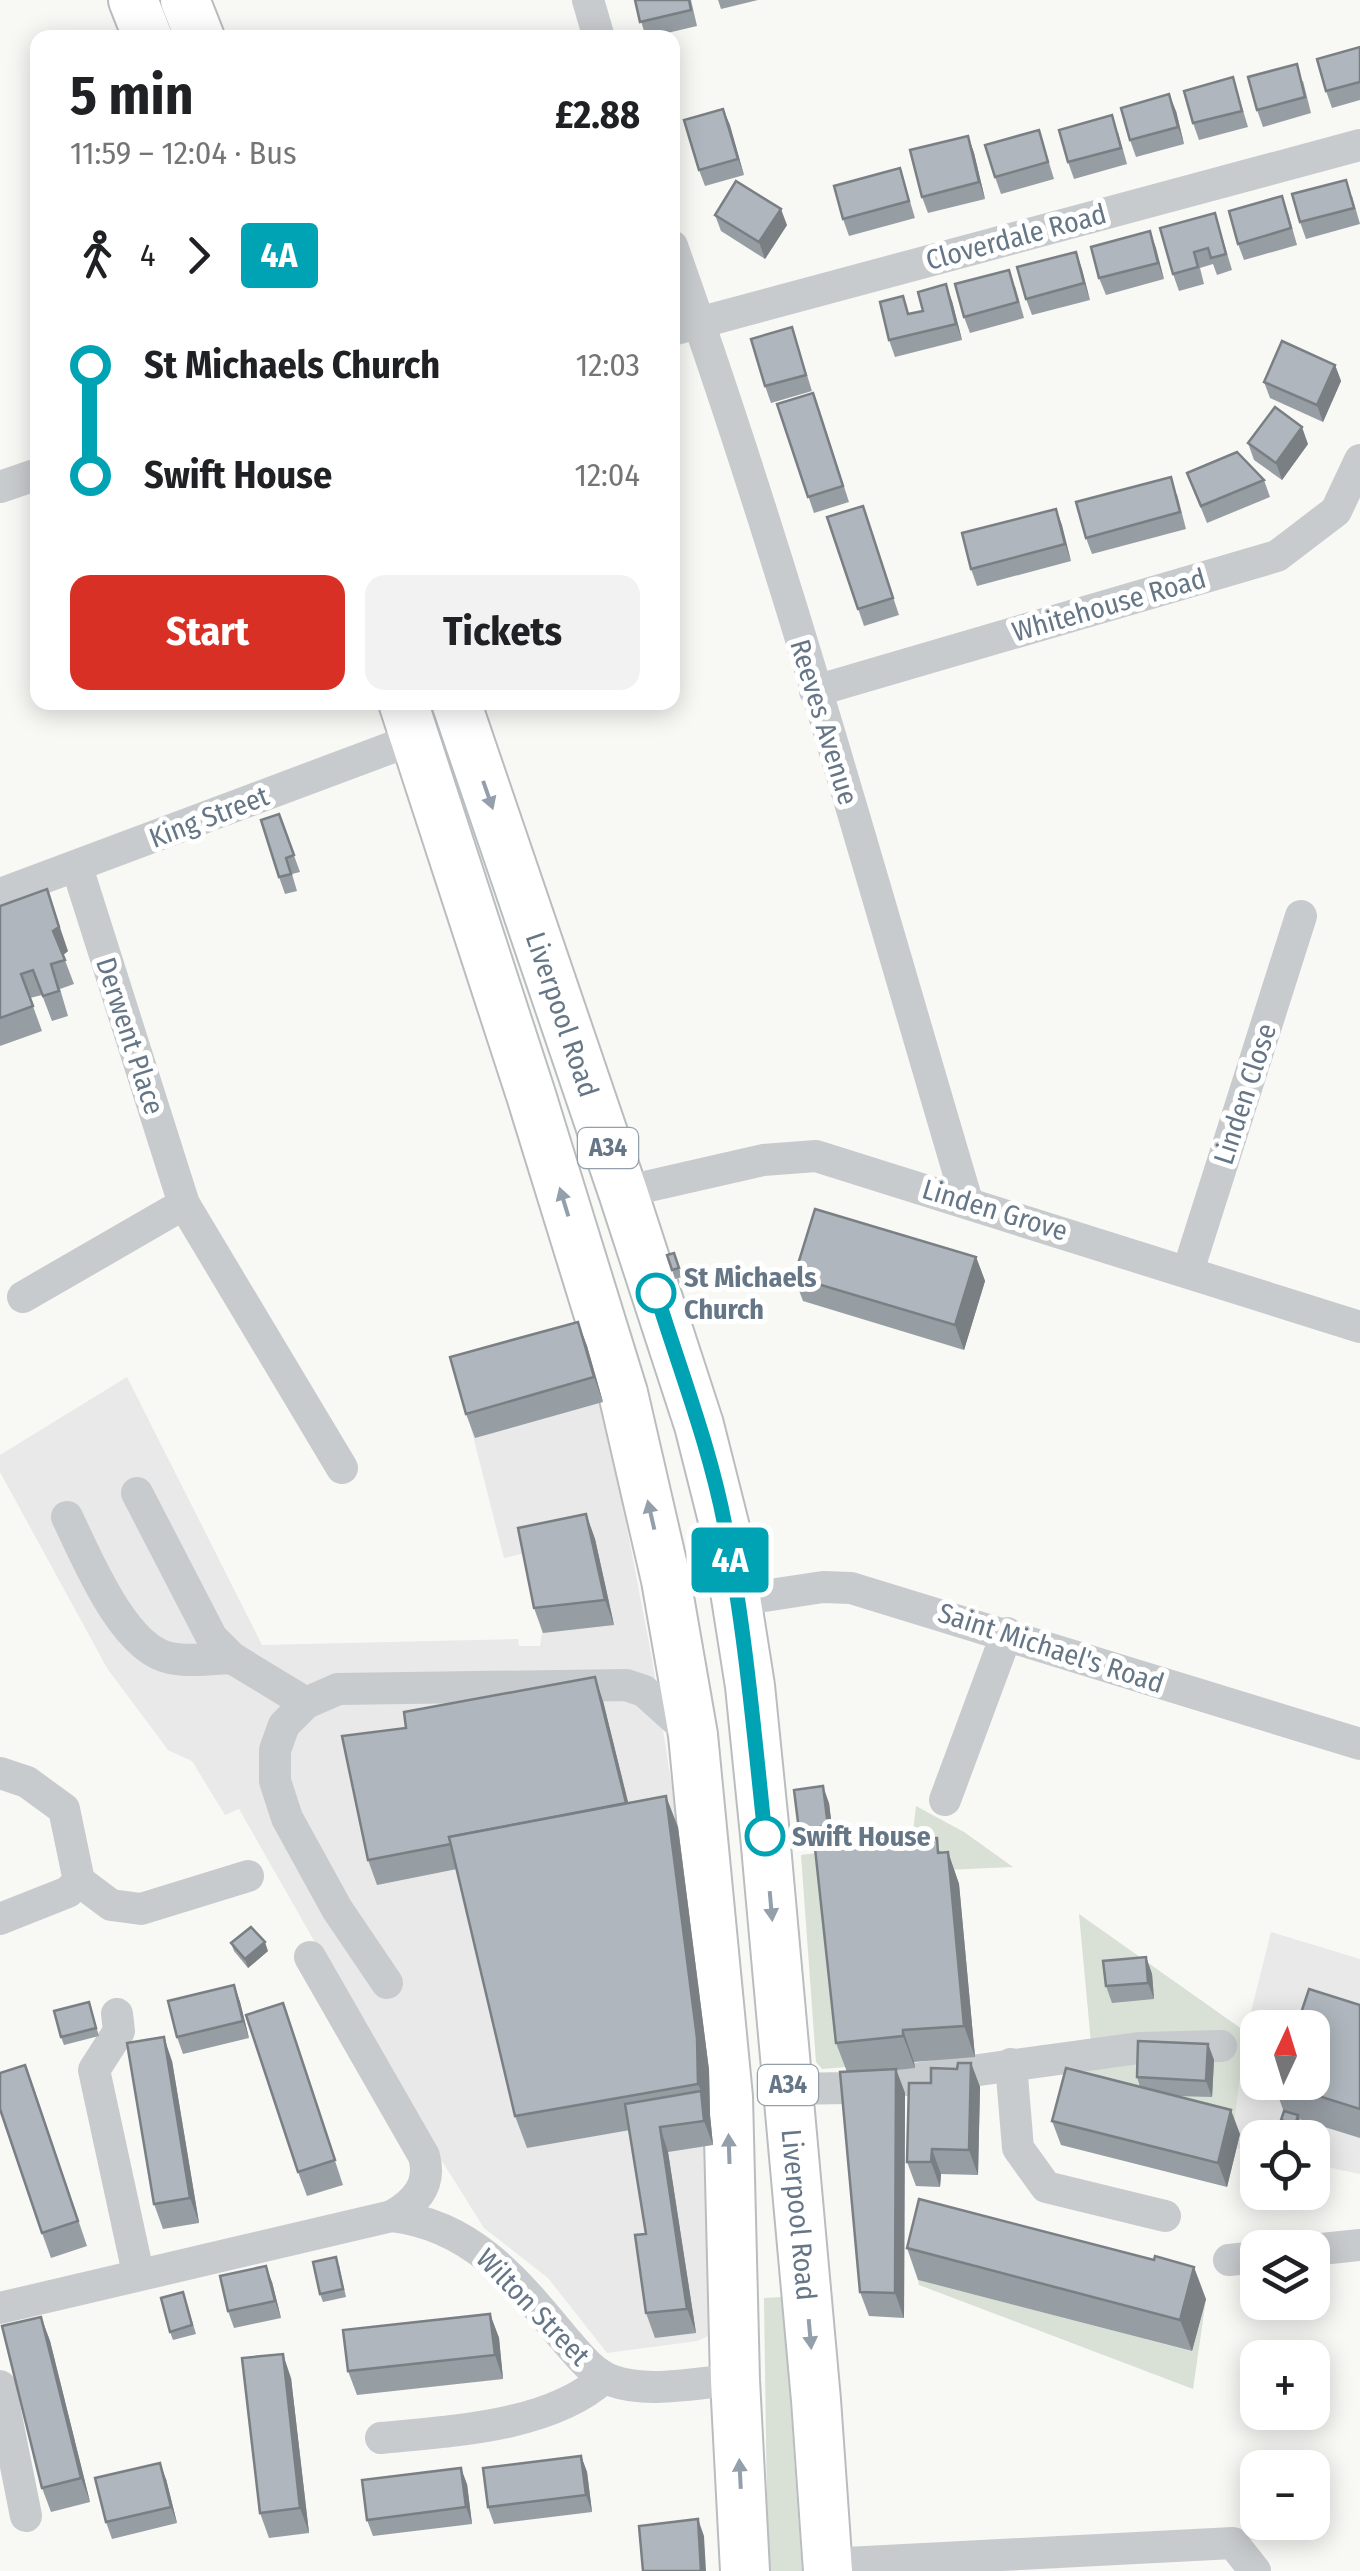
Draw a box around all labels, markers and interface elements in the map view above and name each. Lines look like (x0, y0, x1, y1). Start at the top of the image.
text: 5 min (70, 63, 193, 129)
text: £2.88 (555, 92, 640, 138)
text: 11:59 – 12:04 · Bus (70, 134, 297, 172)
street label: Cloverdale Road (922, 197, 1110, 277)
icon: walk (70, 228, 125, 283)
icon: forward (171, 228, 226, 283)
text: 4A (261, 234, 298, 276)
text: 4 (140, 236, 156, 274)
text: St Michaels Church (144, 342, 440, 388)
text: 12:03 (576, 346, 640, 384)
text: Swift House (144, 452, 332, 498)
text: 12:04 (574, 456, 640, 494)
street label: Whitehouse Road (1008, 562, 1210, 648)
button: Start (70, 575, 345, 690)
button: Tickets (365, 575, 640, 690)
street label: Reeves Avenue (783, 635, 865, 809)
street label: King Street (145, 779, 274, 855)
one-way arrow (481, 780, 496, 810)
street label: Liverpool Road (519, 928, 606, 1101)
street label: Derwent Place (89, 953, 171, 1119)
street label: Linden Close (1207, 1019, 1283, 1169)
road number: A34 (578, 1128, 638, 1168)
street label: Linden Grove (918, 1172, 1072, 1248)
one-way arrow (556, 1186, 571, 1216)
place label: St Michaels Church (684, 1261, 817, 1326)
marker: St Michaels Church (637, 1274, 675, 1312)
one-way arrow (643, 1499, 658, 1530)
line badge: 4A (685, 1528, 775, 1592)
text: 4A (712, 1539, 749, 1581)
street label: Saint Michael's Road (934, 1596, 1168, 1700)
marker: Swift House (746, 1817, 784, 1855)
place label: Swift House (792, 1820, 931, 1853)
one-way arrow (764, 1890, 780, 1922)
north arrow (1240, 2010, 1330, 2100)
map controls (1240, 2010, 1330, 2540)
road number: A34 (758, 2065, 818, 2105)
button: locate (1240, 2120, 1330, 2210)
street label: Liverpool Road (775, 2128, 823, 2302)
one-way arrow (721, 2132, 737, 2164)
button: layers (1240, 2230, 1330, 2320)
street label: Wilton Street (469, 2242, 597, 2373)
one-way arrow (802, 2319, 818, 2351)
button: + (1240, 2340, 1330, 2430)
button: − (1240, 2450, 1330, 2540)
one-way arrow (732, 2457, 748, 2489)

